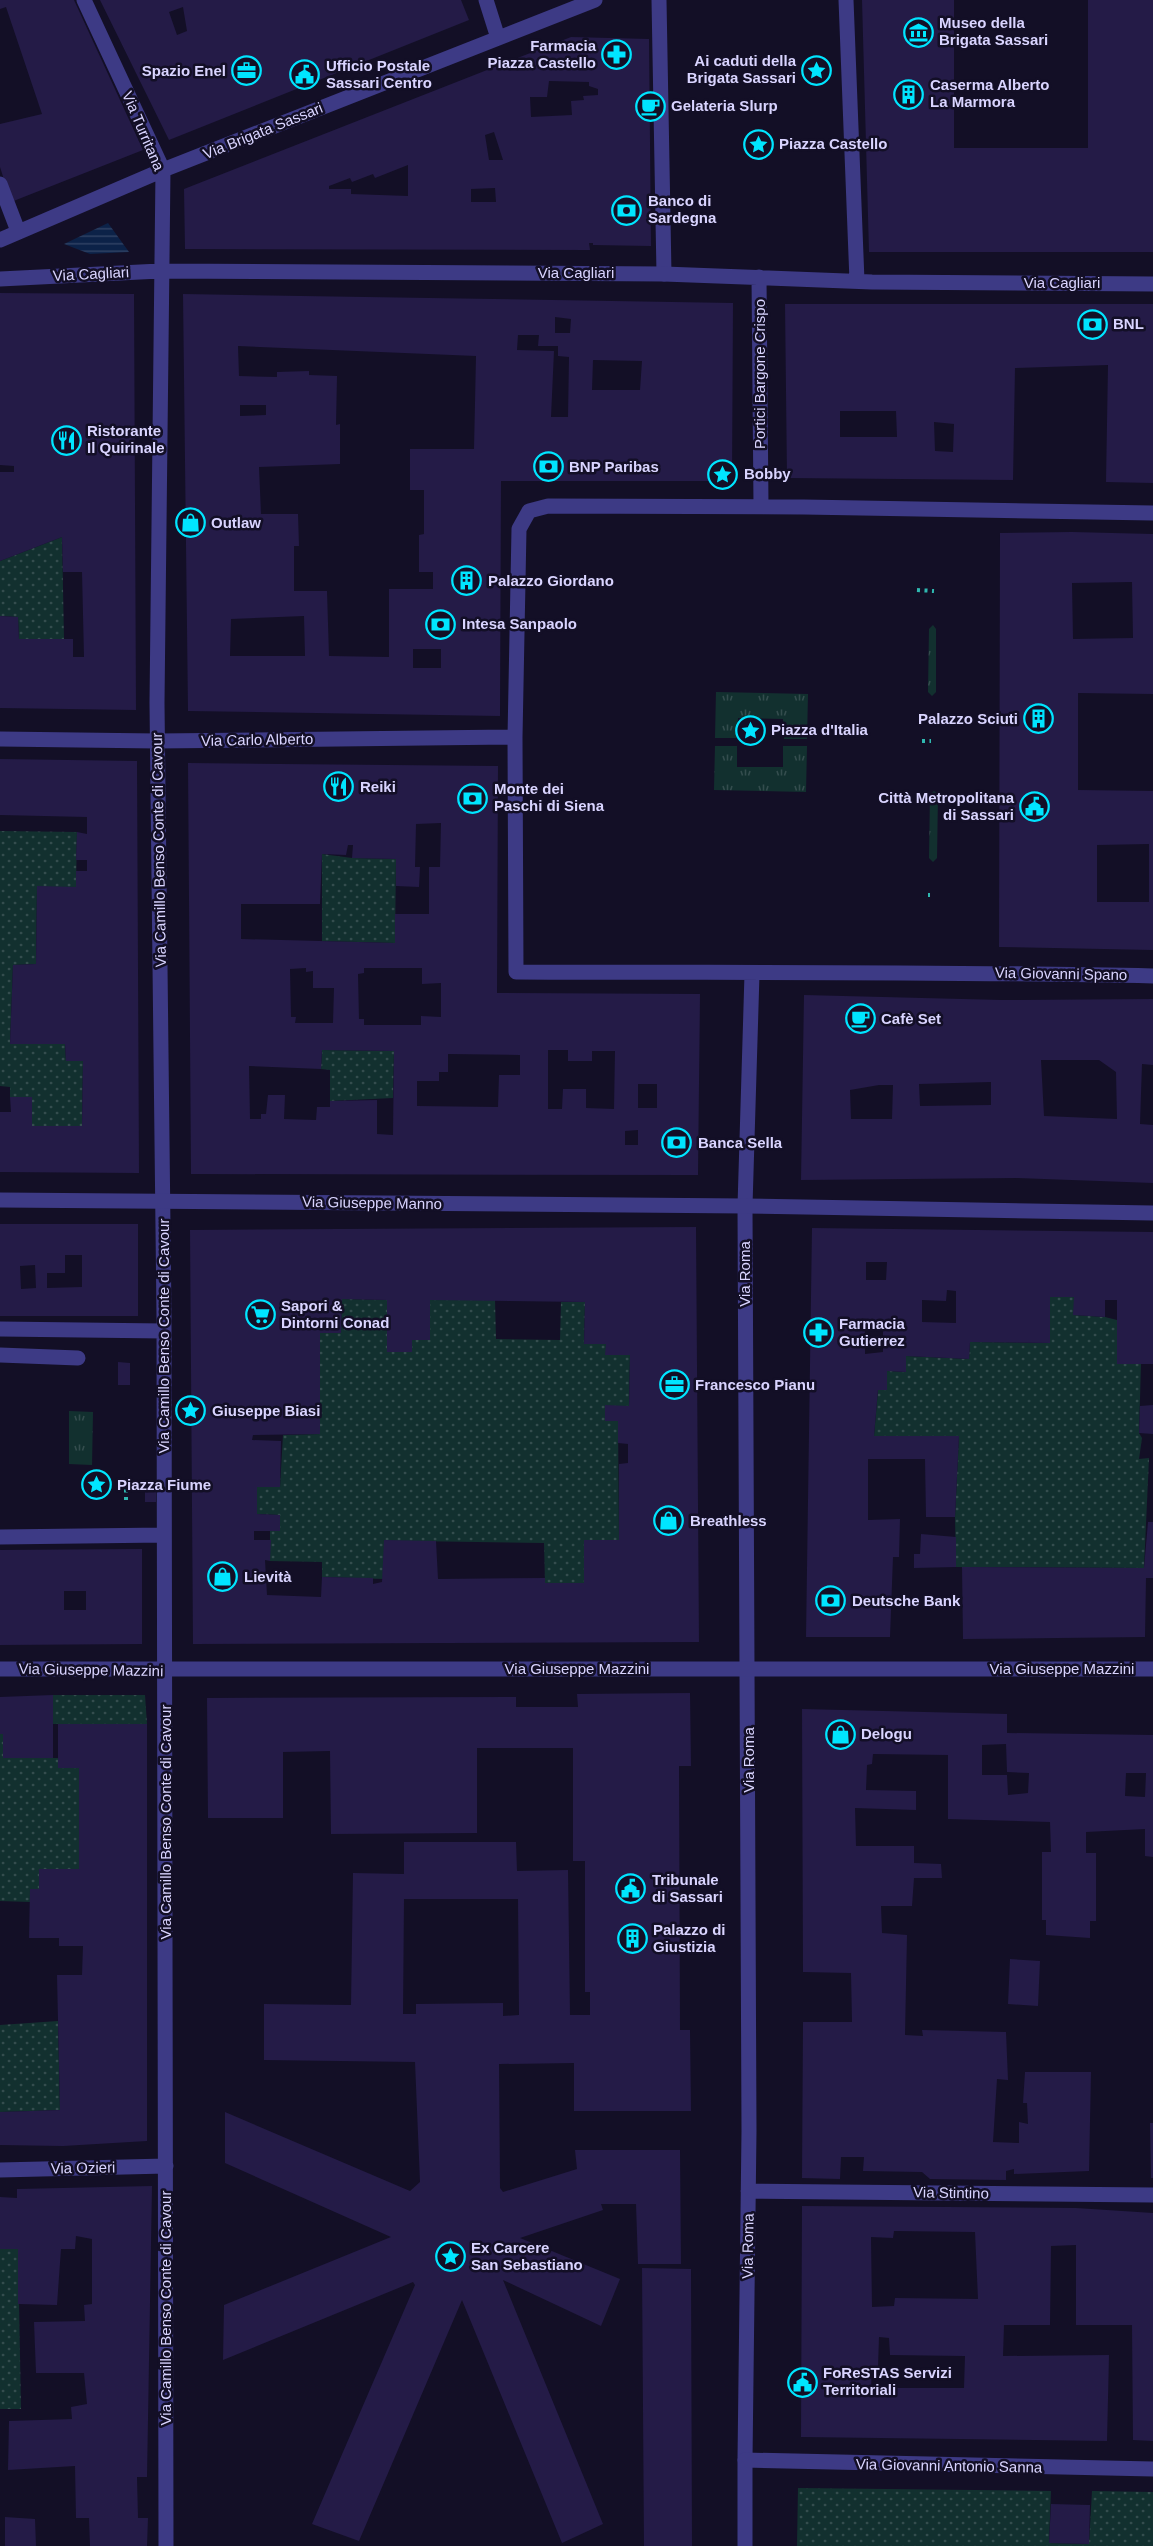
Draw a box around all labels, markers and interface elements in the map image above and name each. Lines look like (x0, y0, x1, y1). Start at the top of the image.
place label: Museo della Brigata Sassari (939, 14, 1048, 48)
museum icon: Museo della Brigata Sassari (902, 16, 934, 48)
place label: Farmacia Piazza Castello (488, 37, 597, 71)
pharmacy icon: Farmacia Piazza Castello (601, 39, 633, 71)
place label: Ai caduti della Brigata Sassari (687, 52, 797, 86)
place icon: Ai caduti della Brigata Sassari (801, 54, 833, 86)
office icon: Spazio Enel (231, 55, 263, 87)
place label: Ufficio Postale Sassari Centro (326, 57, 432, 91)
public building icon: Ufficio Postale Sassari Centro (289, 59, 321, 91)
place label: Spazio Enel (142, 62, 226, 79)
place label: Caserma Alberto La Marmora (930, 76, 1050, 110)
building icon: Caserma Alberto La Marmora (893, 78, 925, 110)
street label: Via Turritana (119, 88, 168, 174)
cafe icon: Gelateria Slurp (634, 90, 666, 122)
place label: Gelateria Slurp (671, 97, 778, 114)
street label: Via Brigata Sassari (201, 99, 325, 162)
place icon: Piazza Castello (742, 128, 774, 160)
place label: Piazza Castello (779, 135, 887, 152)
place label: Banco di Sardegna (648, 192, 717, 226)
bank icon: Banco di Sardegna (611, 194, 643, 226)
street label: Via Cagliari (52, 263, 130, 284)
street label: Via Cagliari (538, 264, 614, 281)
street label: Via Cagliari (1024, 274, 1100, 291)
street label: Portici Bargone Crispo (751, 299, 768, 449)
bank icon: BNL (1076, 308, 1108, 340)
place label: BNL (1113, 315, 1144, 332)
place label: Ristorante Il Quirinale (87, 422, 165, 456)
restaurant icon: Ristorante Il Quirinale (50, 424, 82, 456)
bank icon: BNP Paribas (532, 451, 564, 483)
place label: BNP Paribas (569, 458, 659, 475)
place icon: Bobby (707, 458, 739, 490)
place label: Bobby (744, 465, 791, 482)
shop icon: Outlaw (174, 507, 206, 539)
place label: Outlaw (211, 514, 261, 531)
building icon: Palazzo Giordano (451, 565, 483, 597)
place label: Palazzo Giordano (488, 572, 614, 589)
bank icon: Intesa Sanpaolo (425, 608, 457, 640)
place label: Intesa Sanpaolo (462, 615, 577, 632)
building icon: Palazzo Sciuti (1023, 703, 1055, 735)
place label: Palazzo Sciuti (918, 710, 1018, 727)
place icon: Piazza d'Italia (734, 714, 766, 746)
place label: Piazza d'Italia (771, 721, 869, 738)
street label: Via Carlo Alberto (201, 730, 313, 749)
street label: Via Camillo Benso Conte di Cavour (148, 732, 169, 968)
restaurant icon: Reiki (323, 771, 355, 803)
place label: Reiki (360, 778, 396, 795)
place label: Monte dei Paschi di Siena (494, 780, 605, 814)
bank icon: Monte dei Paschi di Siena (457, 782, 489, 814)
place label: Città Metropolitana di Sassari (878, 789, 1015, 823)
public building icon: Città Metropolitana di Sassari (1019, 791, 1051, 823)
street label: Via Giovanni Spano (995, 964, 1127, 983)
cafe icon: Cafè Set (844, 1003, 876, 1035)
place label: Cafè Set (881, 1010, 941, 1027)
bank icon: Banca Sella (661, 1127, 693, 1159)
place label: Banca Sella (698, 1134, 783, 1151)
street label: Via Giuseppe Manno (302, 1193, 442, 1212)
street label: Via Camillo Benso Conte di Cavour (155, 1219, 172, 1453)
street label: Via Roma (736, 1241, 753, 1307)
place label: Sapori & Dintorni Conad (281, 1297, 389, 1331)
supermarket icon: Sapori & Dintorni Conad (244, 1299, 276, 1331)
place label: Farmacia Gutierrez (839, 1315, 906, 1349)
pharmacy icon: Farmacia Gutierrez (802, 1317, 834, 1349)
office icon: Francesco Pianu (658, 1369, 690, 1401)
place label: Francesco Pianu (695, 1376, 815, 1393)
place icon: Giuseppe Biasi (175, 1395, 207, 1427)
place label: Giuseppe Biasi (212, 1402, 320, 1419)
place icon: Piazza Fiume (80, 1469, 112, 1501)
place label: Piazza Fiume (117, 1476, 211, 1493)
shop icon: Breathless (653, 1505, 685, 1537)
place label: Breathless (690, 1512, 767, 1529)
shop icon: Lievità (207, 1561, 239, 1593)
place label: Lievità (244, 1568, 292, 1585)
bank icon: Deutsche Bank (815, 1585, 847, 1617)
place label: Deutsche Bank (852, 1592, 961, 1609)
street label: Via Giuseppe Mazzini (18, 1660, 164, 1679)
street label: Via Giuseppe Mazzini (505, 1660, 649, 1677)
street label: Via Giuseppe Mazzini (990, 1660, 1134, 1677)
street label: Via Camillo Benso Conte di Cavour (157, 1705, 174, 1939)
shop icon: Delogu (824, 1718, 856, 1750)
place label: Delogu (861, 1725, 912, 1742)
street label: Via Roma (740, 1727, 757, 1793)
place label: Tribunale di Sassari (652, 1871, 723, 1905)
public building icon: Tribunale di Sassari (615, 1873, 647, 1905)
place label: Palazzo di Giustizia (653, 1921, 726, 1955)
building icon: Palazzo di Giustizia (616, 1923, 648, 1955)
street label: Via Ozieri (50, 2158, 116, 2177)
street label: Via Stintino (913, 2183, 989, 2202)
street label: Via Camillo Benso Conte di Cavour (157, 2191, 174, 2425)
street label: Via Roma (738, 2212, 757, 2279)
place label: Ex Carcere San Sebastiano (471, 2239, 583, 2273)
place icon: Ex Carcere San Sebastiano (434, 2241, 466, 2273)
place label: FoReSTAS Servizi Territoriali (823, 2364, 952, 2398)
public building icon: FoReSTAS Servizi Territoriali (786, 2366, 818, 2398)
street label: Via Giovanni Antonio Sanna (856, 2455, 1043, 2476)

